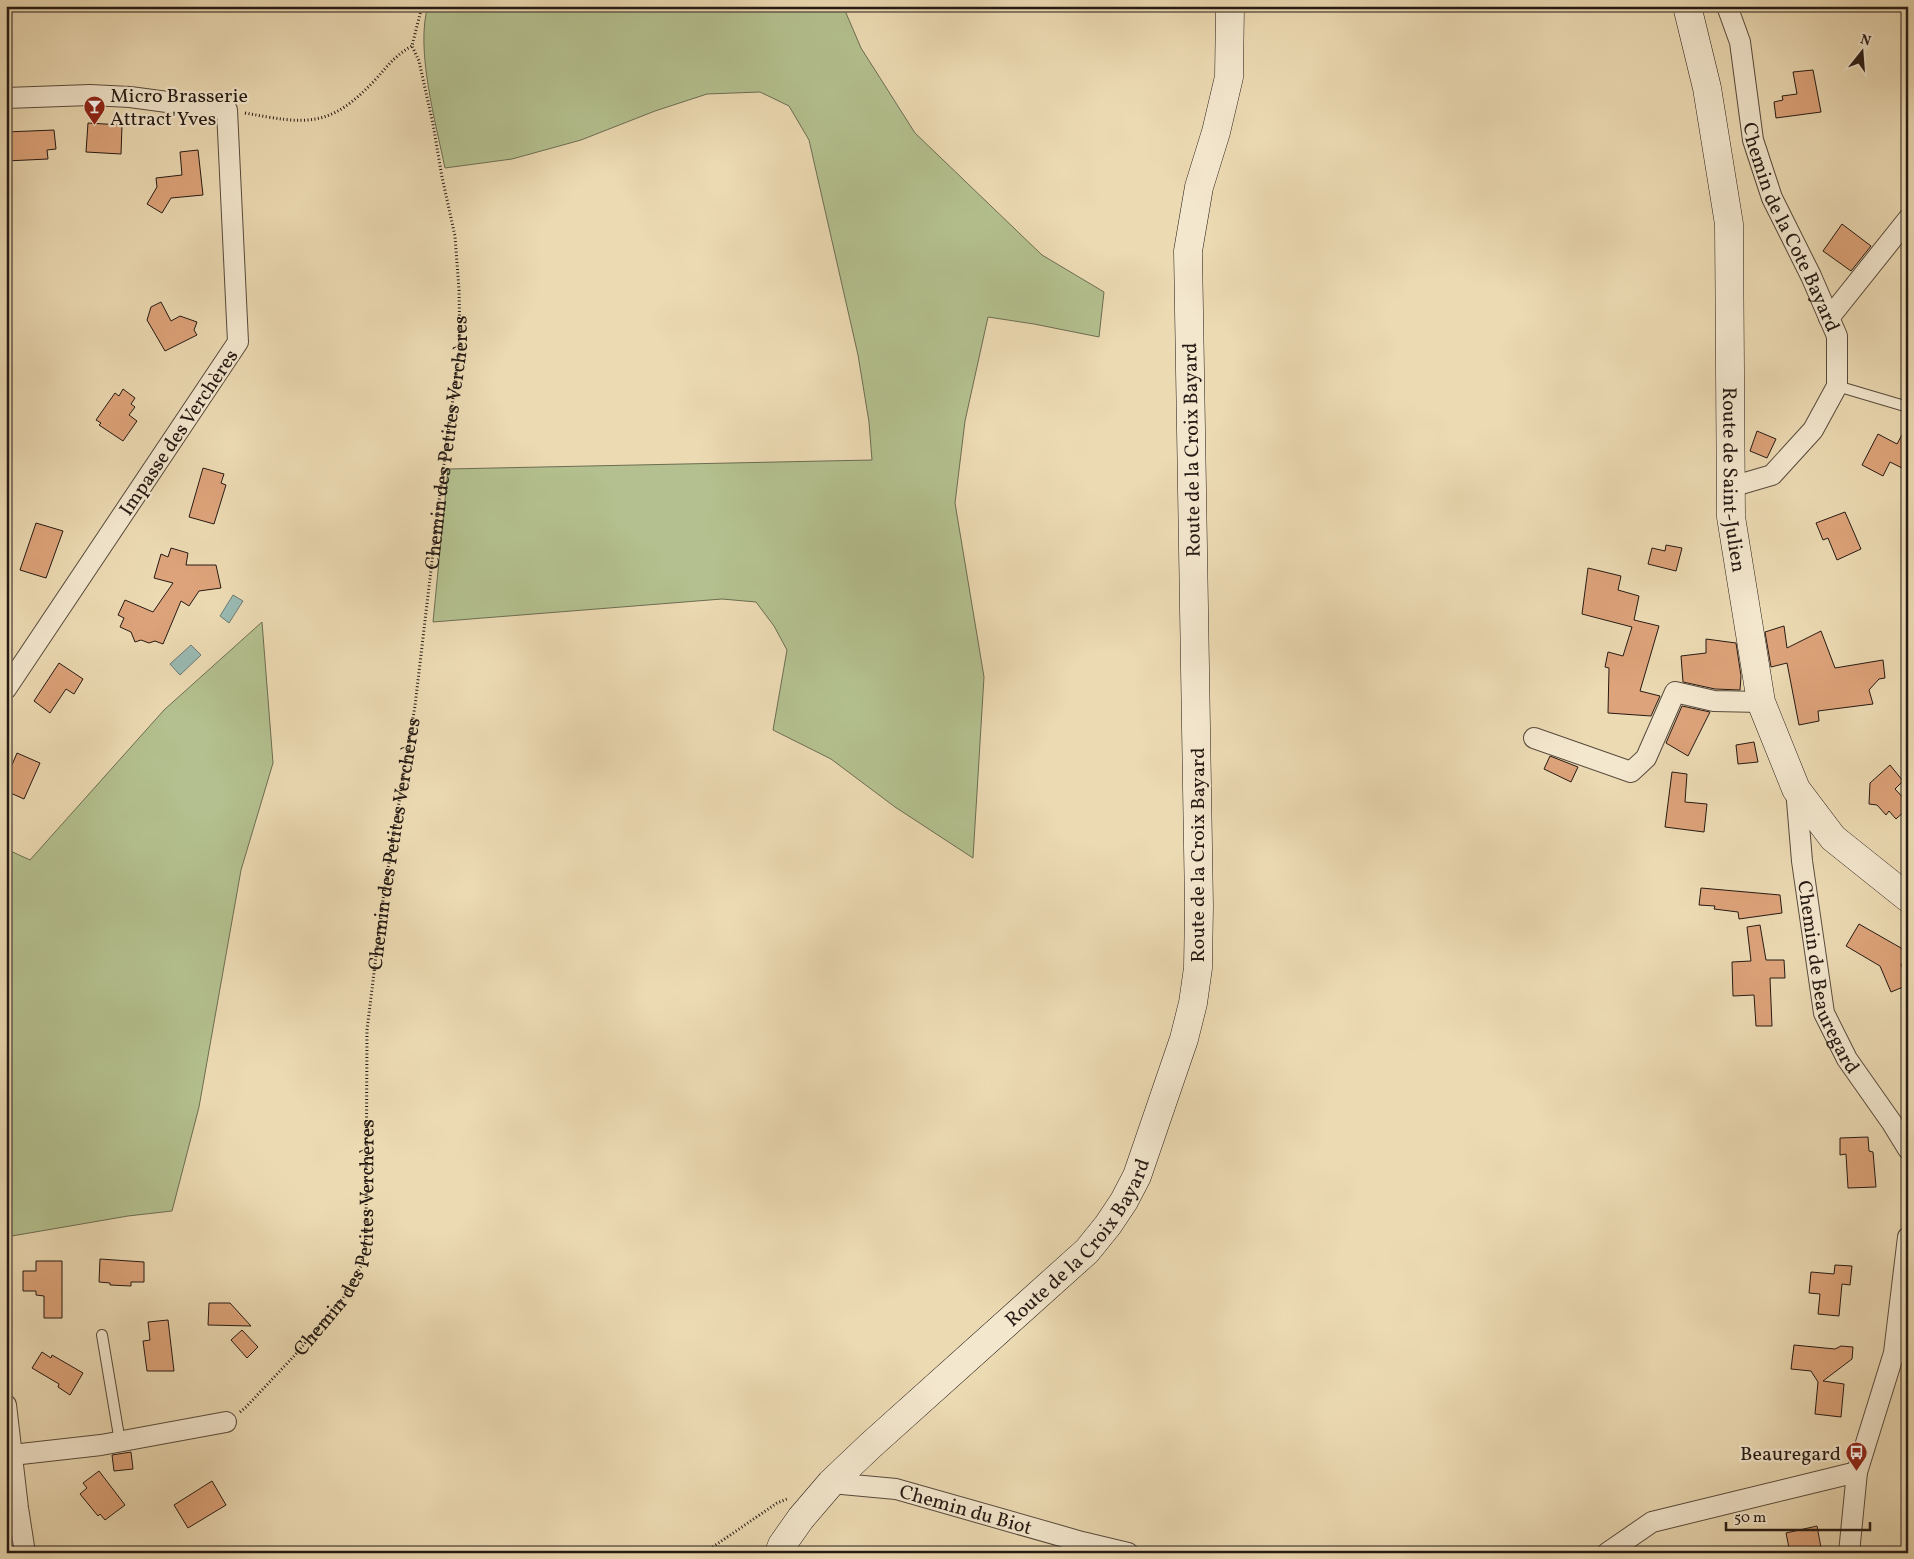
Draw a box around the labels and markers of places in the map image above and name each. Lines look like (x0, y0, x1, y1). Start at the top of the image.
place label: Micro Brasserie Attract'Yves (110, 83, 248, 134)
bar icon: Micro Brasserie Attract'Yves (82, 95, 106, 126)
place label: Beauregard (1740, 1441, 1841, 1469)
bus stop icon: Beauregard (1845, 1441, 1869, 1472)

